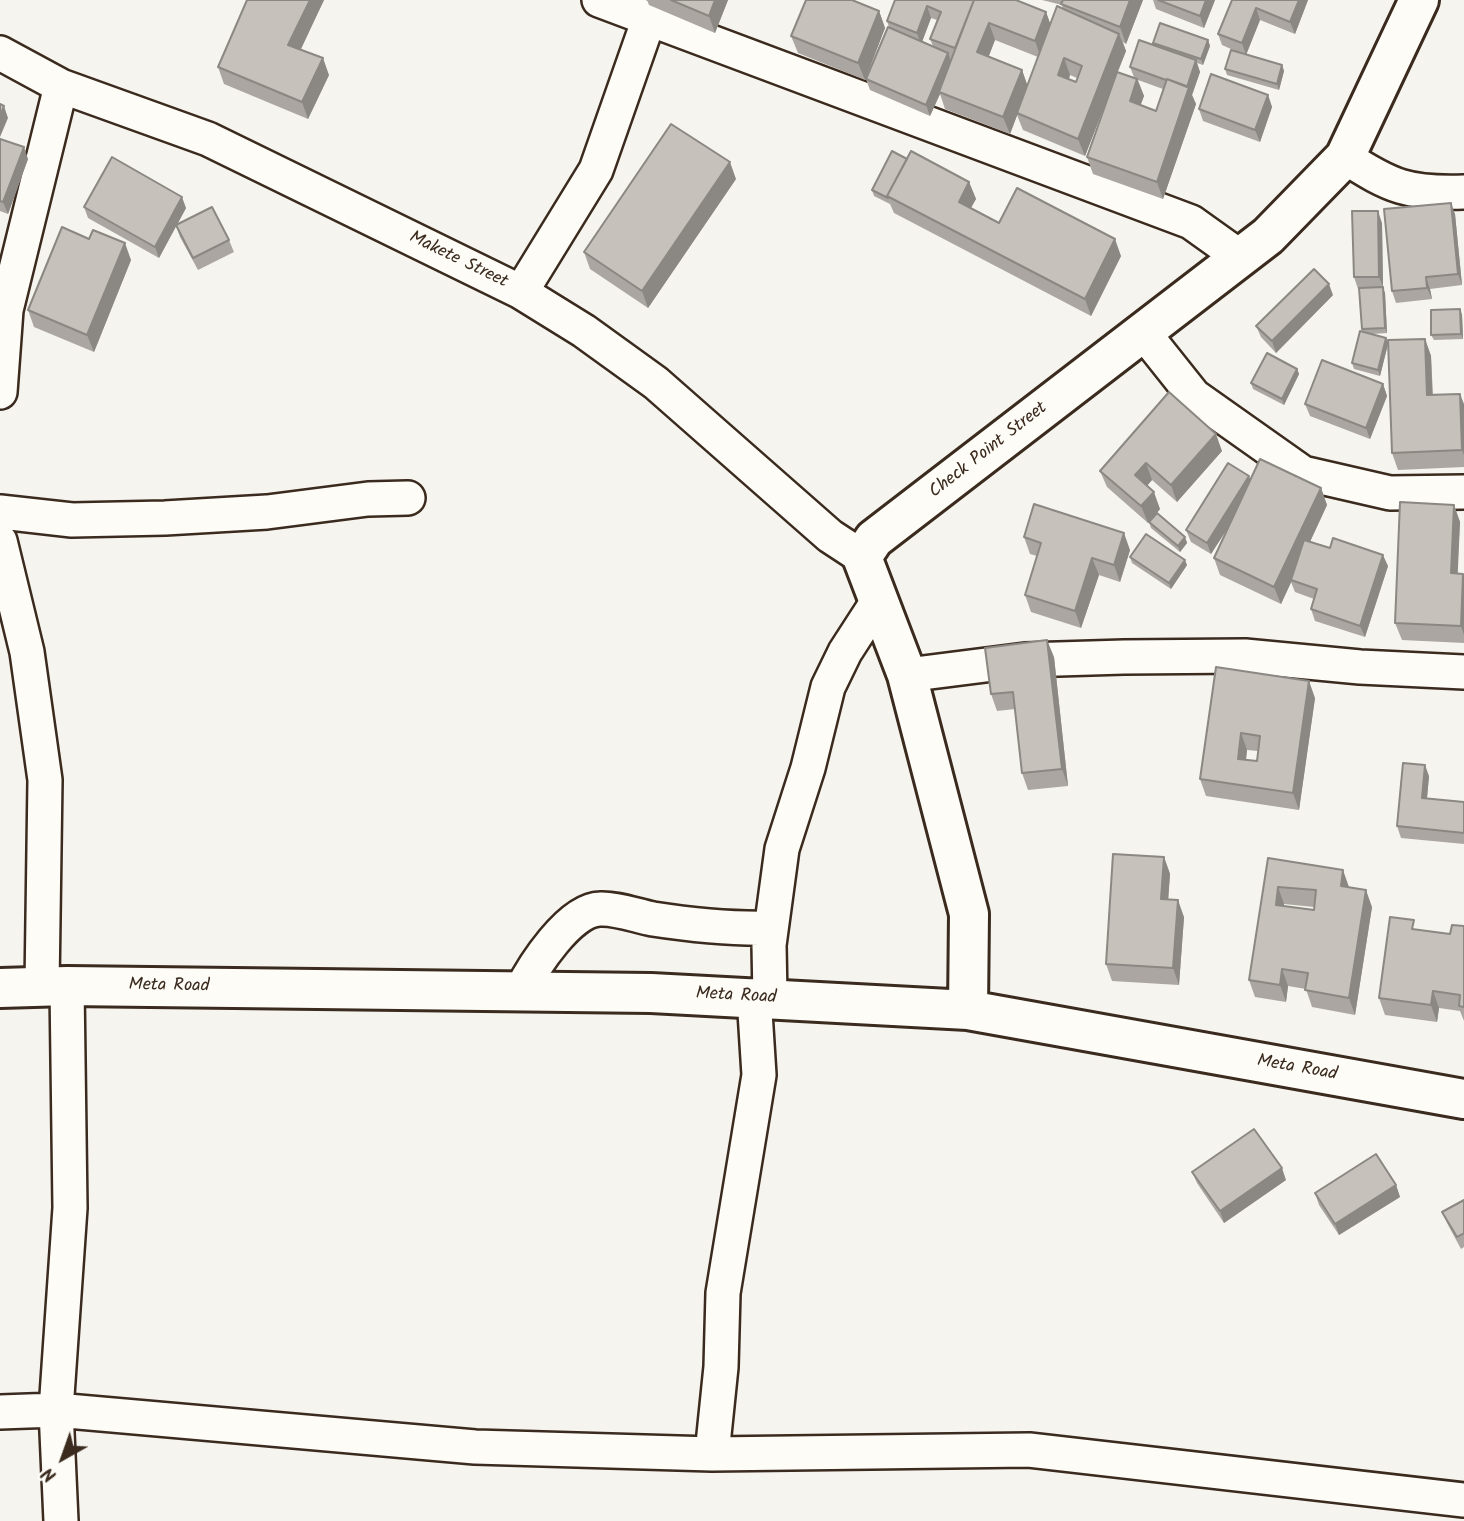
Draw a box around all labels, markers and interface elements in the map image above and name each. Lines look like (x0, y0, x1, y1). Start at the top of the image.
street label: Makete Street (405, 228, 511, 294)
street label: Check Point Street (926, 398, 1052, 504)
street label: Meta Road (128, 975, 210, 999)
street label: Meta Road (695, 984, 777, 1010)
street label: Meta Road (1255, 1051, 1339, 1087)
north arrow (28, 1423, 98, 1493)
text: N (35, 1459, 64, 1489)

